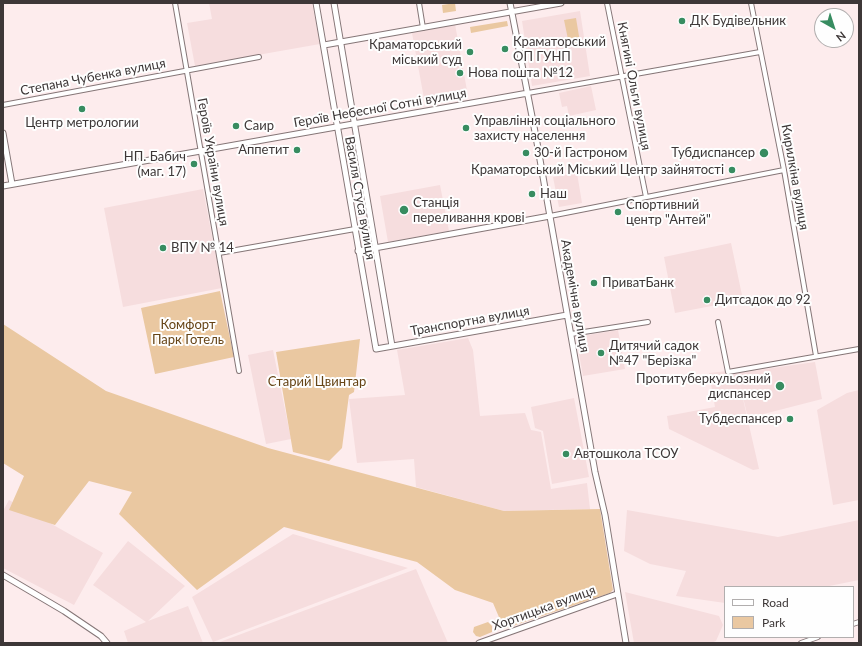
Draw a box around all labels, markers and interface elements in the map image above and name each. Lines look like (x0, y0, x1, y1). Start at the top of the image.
north arrow (814, 8, 854, 48)
place label: ДК Будівельник (690, 13, 786, 29)
marker: ДК Будівельник (677, 16, 687, 26)
street label: Княгині Ольги вулиця (614, 20, 654, 152)
text: N (834, 29, 849, 45)
place label: Краматорський ОП ГУНП (513, 34, 606, 65)
place label: Краматорський міський суд (369, 37, 462, 68)
marker: Краматорський ОП ГУНП (500, 44, 510, 54)
marker: Краматорський міський суд (465, 47, 475, 57)
street label: Степана Чубенка вулиця (19, 55, 167, 99)
place label: Нова пошта №12 (468, 65, 573, 81)
marker: Нова пошта №12 (455, 68, 465, 78)
street label: Героїв Небесної Сотні вулиця (292, 85, 468, 131)
street label: Героїв України вулиця (194, 97, 232, 227)
marker: Центр метрологии (77, 104, 87, 114)
place label: Управління соціального захисту населення (474, 113, 616, 144)
place label: Центр метрологии (25, 115, 139, 131)
place label: Саир (244, 118, 274, 134)
marker: Саир (231, 121, 241, 131)
marker: Управління соціального захисту населення (461, 123, 471, 133)
street label: Кирилкіна вулиця (778, 123, 812, 231)
street label: Василя Стуса вулиця (341, 135, 379, 261)
place label: Аппетит (238, 142, 289, 158)
marker: Аппетит (292, 145, 302, 155)
place label: 30-й Гастроном (534, 145, 628, 161)
place label: Тубдиспансер (671, 145, 755, 161)
marker: Тубдиспансер (758, 147, 770, 159)
marker: 30-й Гастроном (521, 148, 531, 158)
place label: НП. Бабич (маг. 17) (124, 149, 186, 180)
marker: НП. Бабич (маг. 17) (189, 159, 199, 169)
place label: Краматорський Міський Центр зайнятості (471, 162, 724, 178)
marker: Краматорський Міський Центр зайнятості (727, 165, 737, 175)
place label: Наш (540, 186, 567, 202)
marker: Наш (527, 189, 537, 199)
place label: Станція переливання крові (413, 195, 525, 226)
place label: Спортивний центр "Антей" (626, 197, 711, 228)
marker: Станція переливання крові (398, 204, 410, 216)
marker: Спортивний центр "Антей" (613, 207, 623, 217)
street label: Академічна вулиця (557, 238, 593, 354)
place label: ВПУ № 14 (171, 240, 234, 256)
marker: ВПУ № 14 (158, 243, 168, 253)
place label: ПриватБанк (602, 275, 674, 291)
marker: ПриватБанк (589, 278, 599, 288)
place label: Дитсадок до 92 (715, 292, 811, 308)
marker: Дитсадок до 92 (702, 295, 712, 305)
street label: Транспортна вулиця (409, 303, 531, 339)
park label: Комфорт Парк Готель (152, 317, 224, 348)
place label: Дитячий садок №47 "Берізка" (609, 338, 699, 369)
marker: Дитячий садок №47 "Берізка" (596, 348, 606, 358)
place label: Протитуберкульозний диспансер (636, 371, 771, 402)
park label: Старий Цвинтар (268, 374, 366, 390)
marker: Протитуберкульозний диспансер (774, 380, 786, 392)
place label: Тубдеспансер (699, 411, 782, 427)
marker: Тубдеспансер (785, 414, 795, 424)
place label: Автошкола ТСОУ (574, 446, 678, 462)
marker: Автошкола ТСОУ (561, 449, 571, 459)
street label: Хортицька вулиця (490, 582, 598, 634)
legend (724, 586, 854, 638)
text: Road (762, 595, 789, 610)
text: Park (762, 615, 785, 630)

